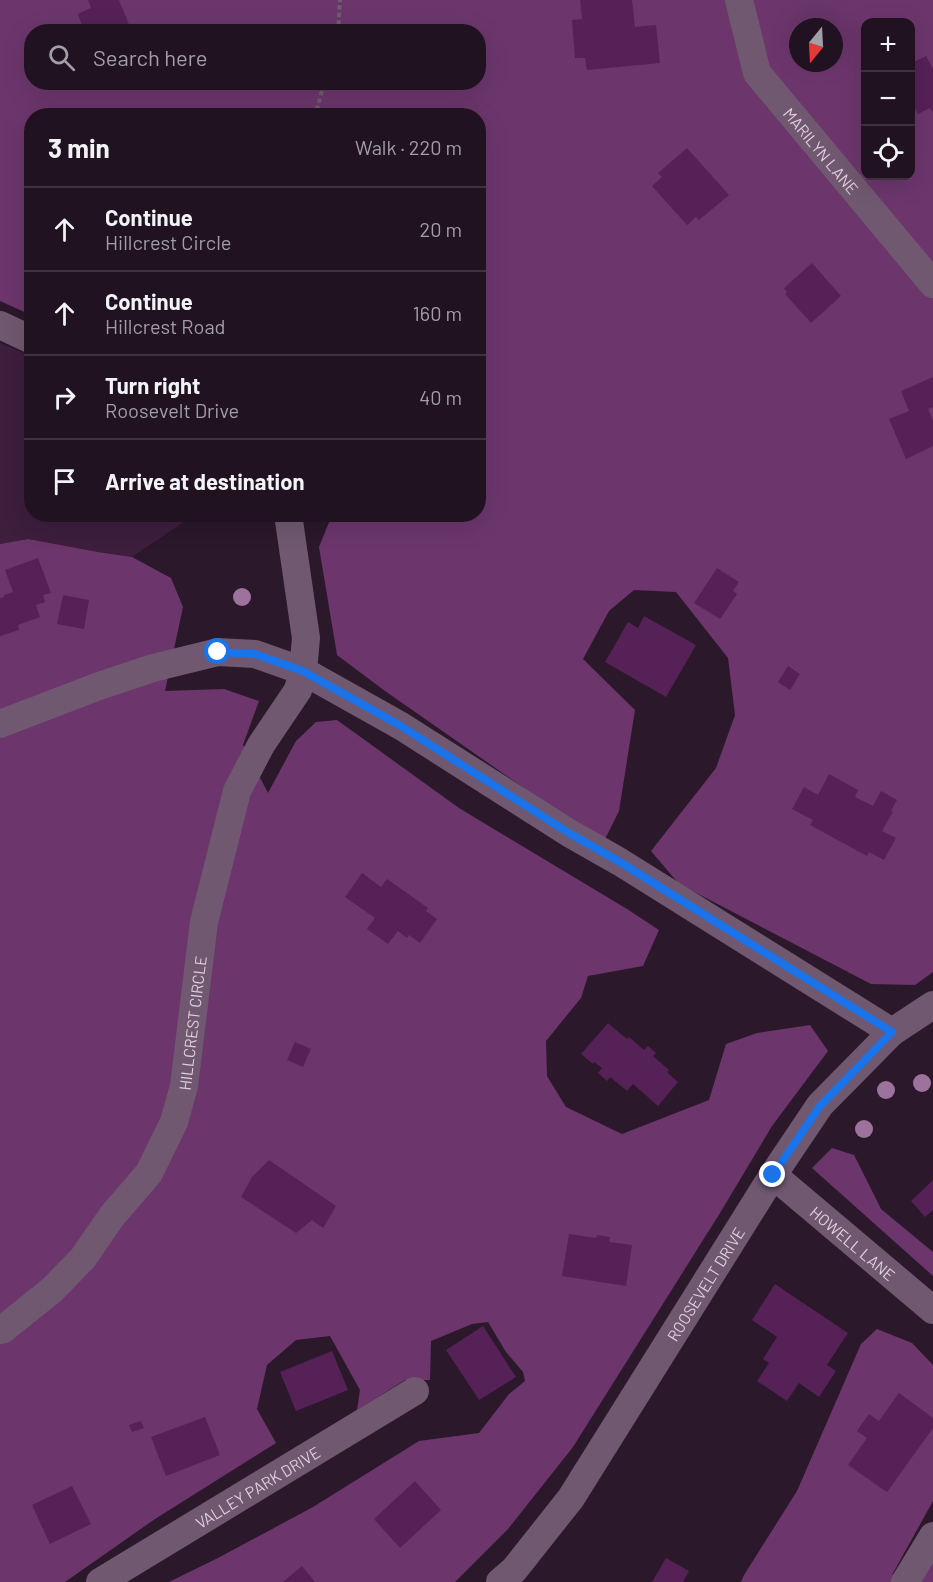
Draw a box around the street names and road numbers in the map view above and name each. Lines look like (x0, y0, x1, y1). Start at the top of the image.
street label: MARILYN LANE (780, 103, 863, 197)
street label: HILLCREST CIRCLE (174, 955, 209, 1091)
street label: HOWELL LANE (807, 1202, 899, 1284)
street label: ROOSEVELT DRIVE (662, 1223, 748, 1344)
street label: VALLEY PARK DRIVE (192, 1442, 323, 1532)

